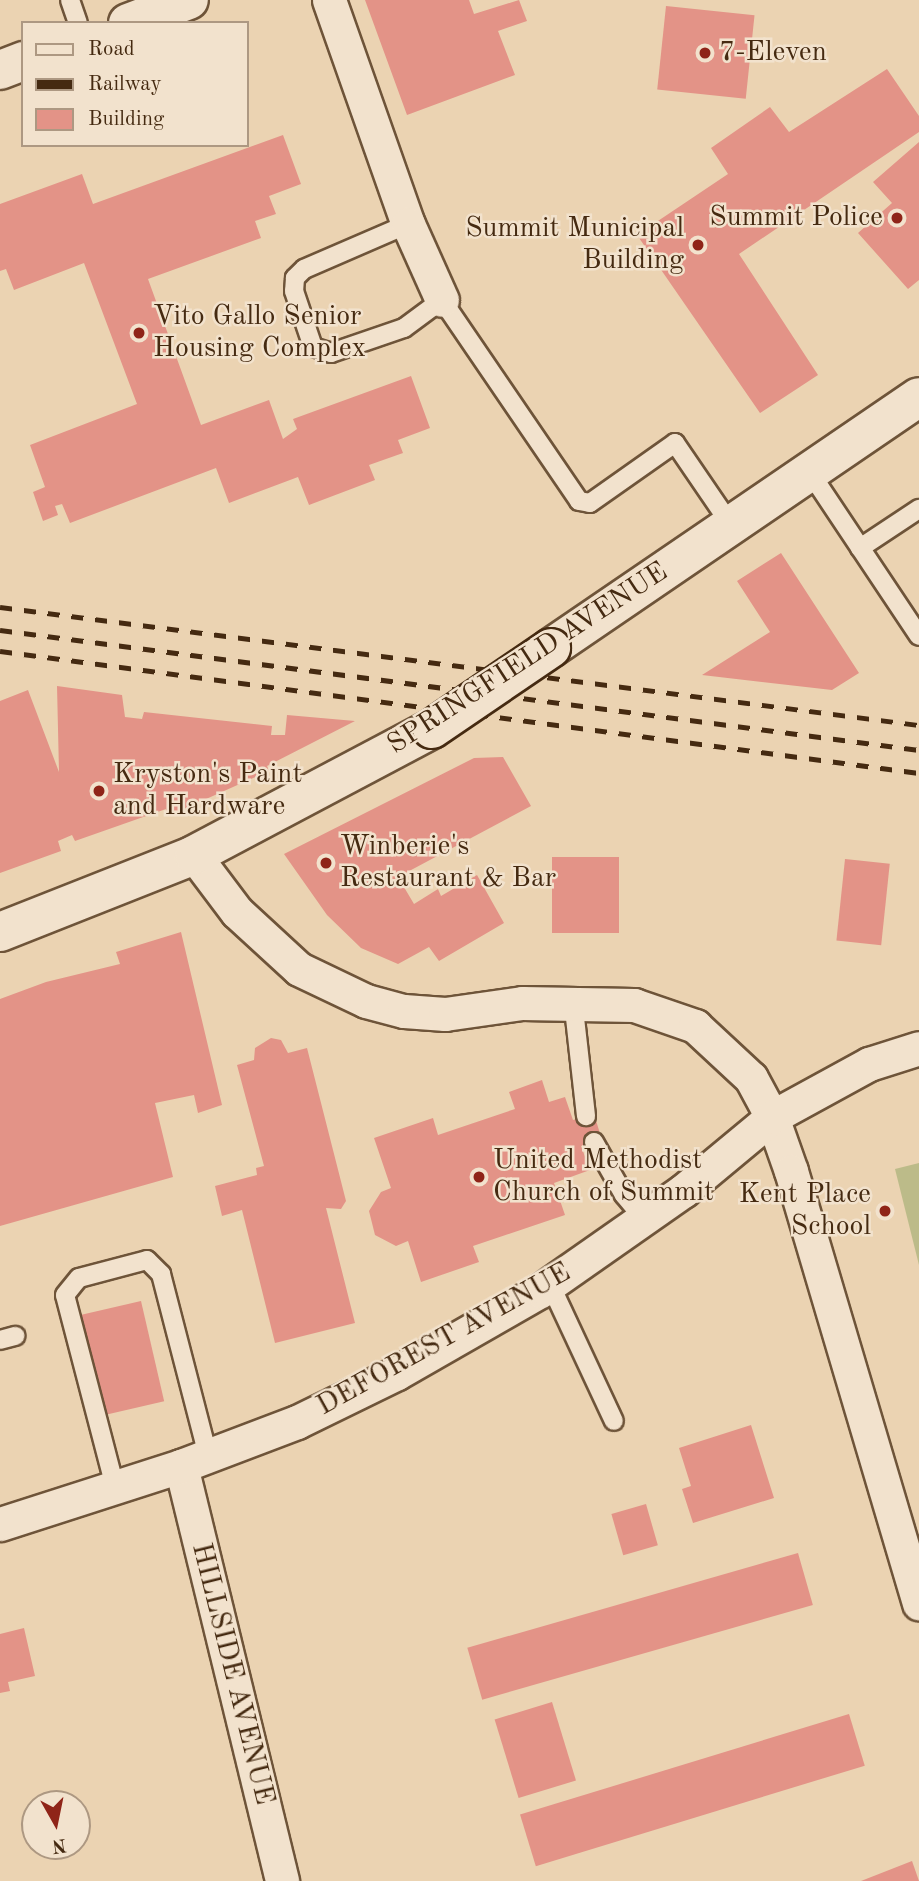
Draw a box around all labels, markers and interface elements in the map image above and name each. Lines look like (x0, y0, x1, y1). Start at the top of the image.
legend (21, 21, 248, 147)
place label: 7-Eleven (719, 36, 827, 70)
text: Road (88, 39, 135, 60)
marker: 7-Eleven (697, 45, 713, 61)
text: Railway (88, 74, 162, 95)
text: Building (88, 109, 164, 130)
place label: Summit Police (709, 201, 883, 235)
marker: Summit Police (889, 210, 905, 226)
place label: Summit Municipal Building (465, 212, 684, 278)
marker: Summit Municipal Building (690, 237, 706, 253)
place label: Vito Gallo Senior Housing Complex (153, 300, 366, 366)
marker: Vito Gallo Senior Housing Complex (131, 325, 147, 341)
street label: SPRINGFIELD AVENUE (382, 556, 674, 762)
place label: Kryston's Paint and Hardware (113, 758, 302, 824)
marker: Kryston's Paint and Hardware (91, 783, 107, 799)
place label: Winberie's Restaurant & Bar (340, 830, 556, 896)
marker: Winberie's Restaurant & Bar (318, 855, 334, 871)
place label: United Methodist Church of Summit (493, 1144, 714, 1210)
marker: United Methodist Church of Summit (471, 1169, 487, 1185)
place label: Kent Place School (739, 1178, 871, 1244)
marker: Kent Place School (877, 1203, 893, 1219)
street label: DEFOREST AVENUE (311, 1256, 577, 1424)
street label: HILLSIDE AVENUE (183, 1540, 281, 1808)
north arrow (21, 1790, 91, 1860)
text: N (50, 1834, 68, 1855)

